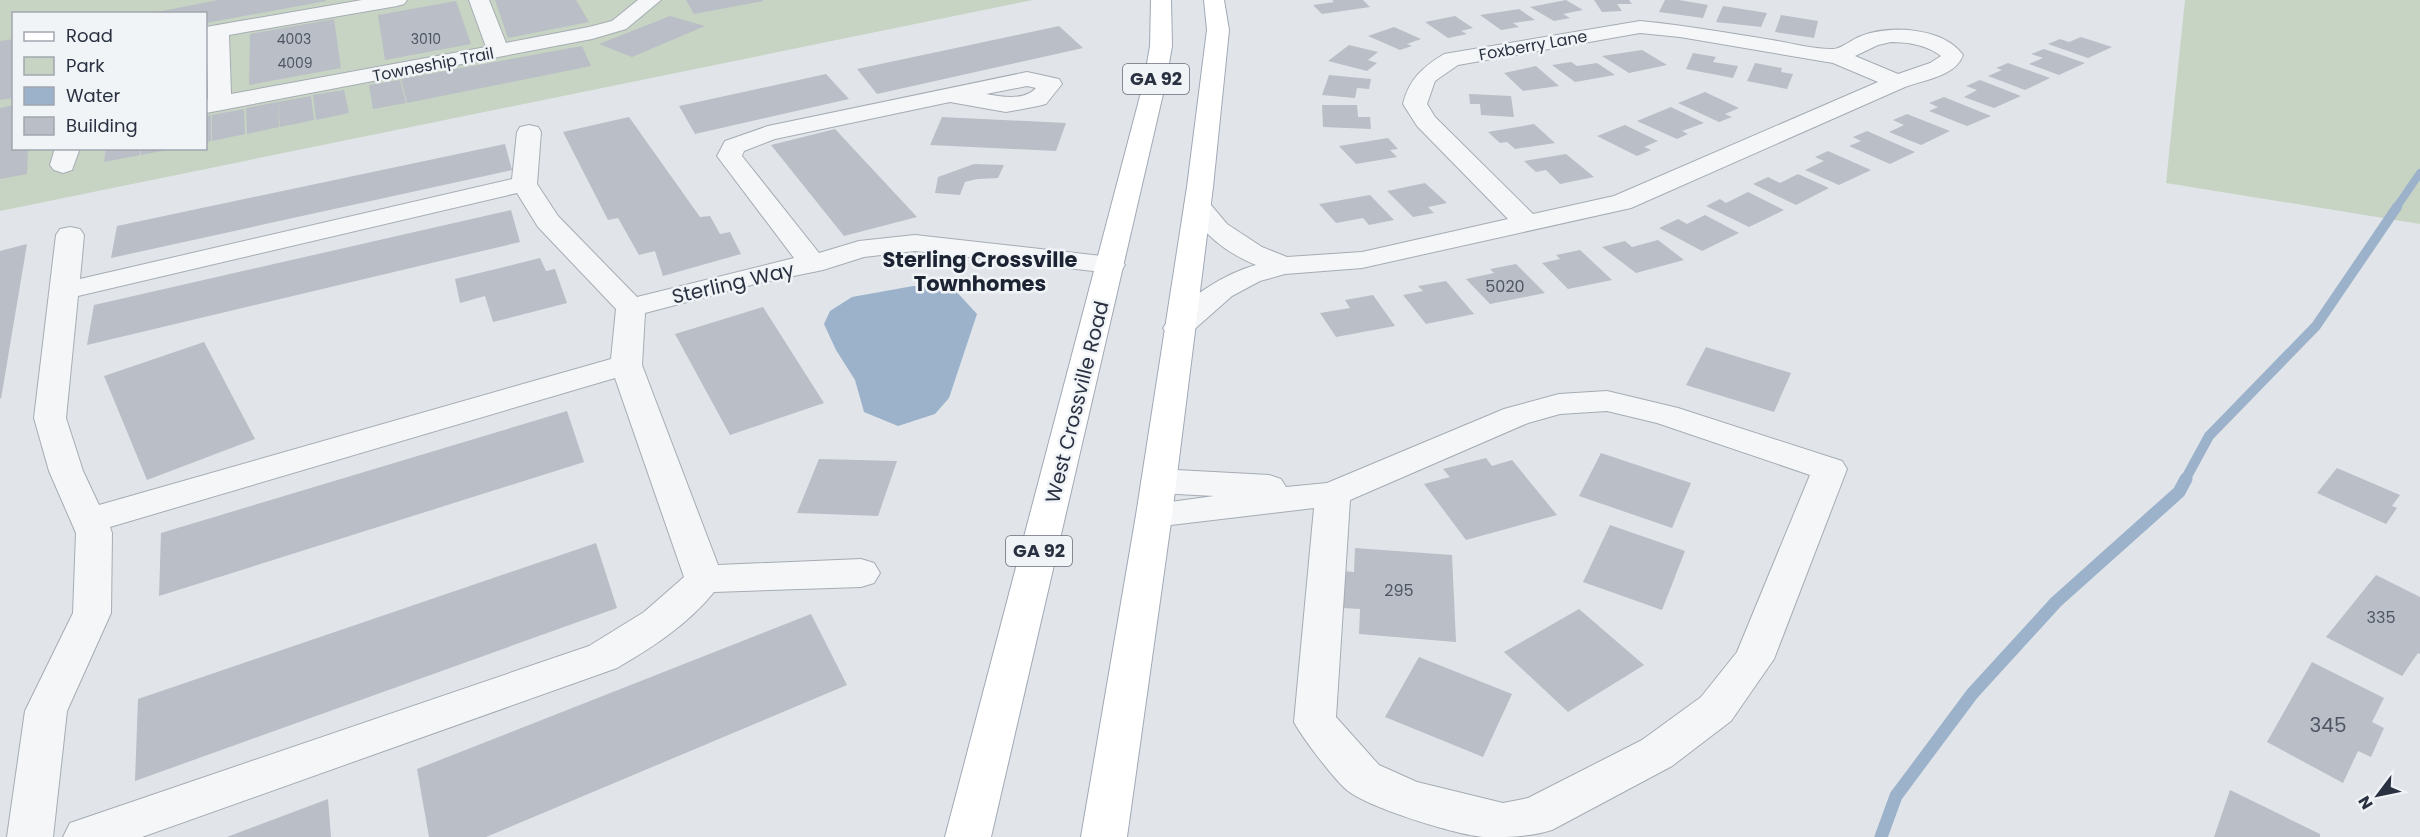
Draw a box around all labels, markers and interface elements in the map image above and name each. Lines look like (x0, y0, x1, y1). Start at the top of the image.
legend (12, 12, 207, 150)
text: Road (66, 23, 113, 48)
street label: Foxberry Lane (1477, 25, 1589, 66)
house number: 4003 (277, 29, 311, 49)
house number: 3010 (411, 29, 441, 49)
street label: Towneship Trail (370, 41, 496, 88)
text: Park (66, 53, 105, 78)
house number: 4009 (277, 53, 313, 73)
road number: GA 92 (1123, 64, 1189, 94)
text: Water (66, 83, 120, 108)
text: Building (66, 113, 138, 138)
district label: Sterling Crossville Townhomes (882, 245, 1078, 298)
street label: Sterling Way (669, 255, 797, 311)
house number: 5020 (1485, 275, 1525, 298)
street label: West Crossville Road (1038, 298, 1116, 506)
road number: GA 92 (1006, 536, 1072, 566)
house number: 295 (1384, 579, 1414, 602)
house number: 335 (2367, 606, 2395, 629)
house number: 345 (2310, 711, 2346, 739)
north arrow (2348, 765, 2408, 825)
text: N (2353, 791, 2379, 814)

